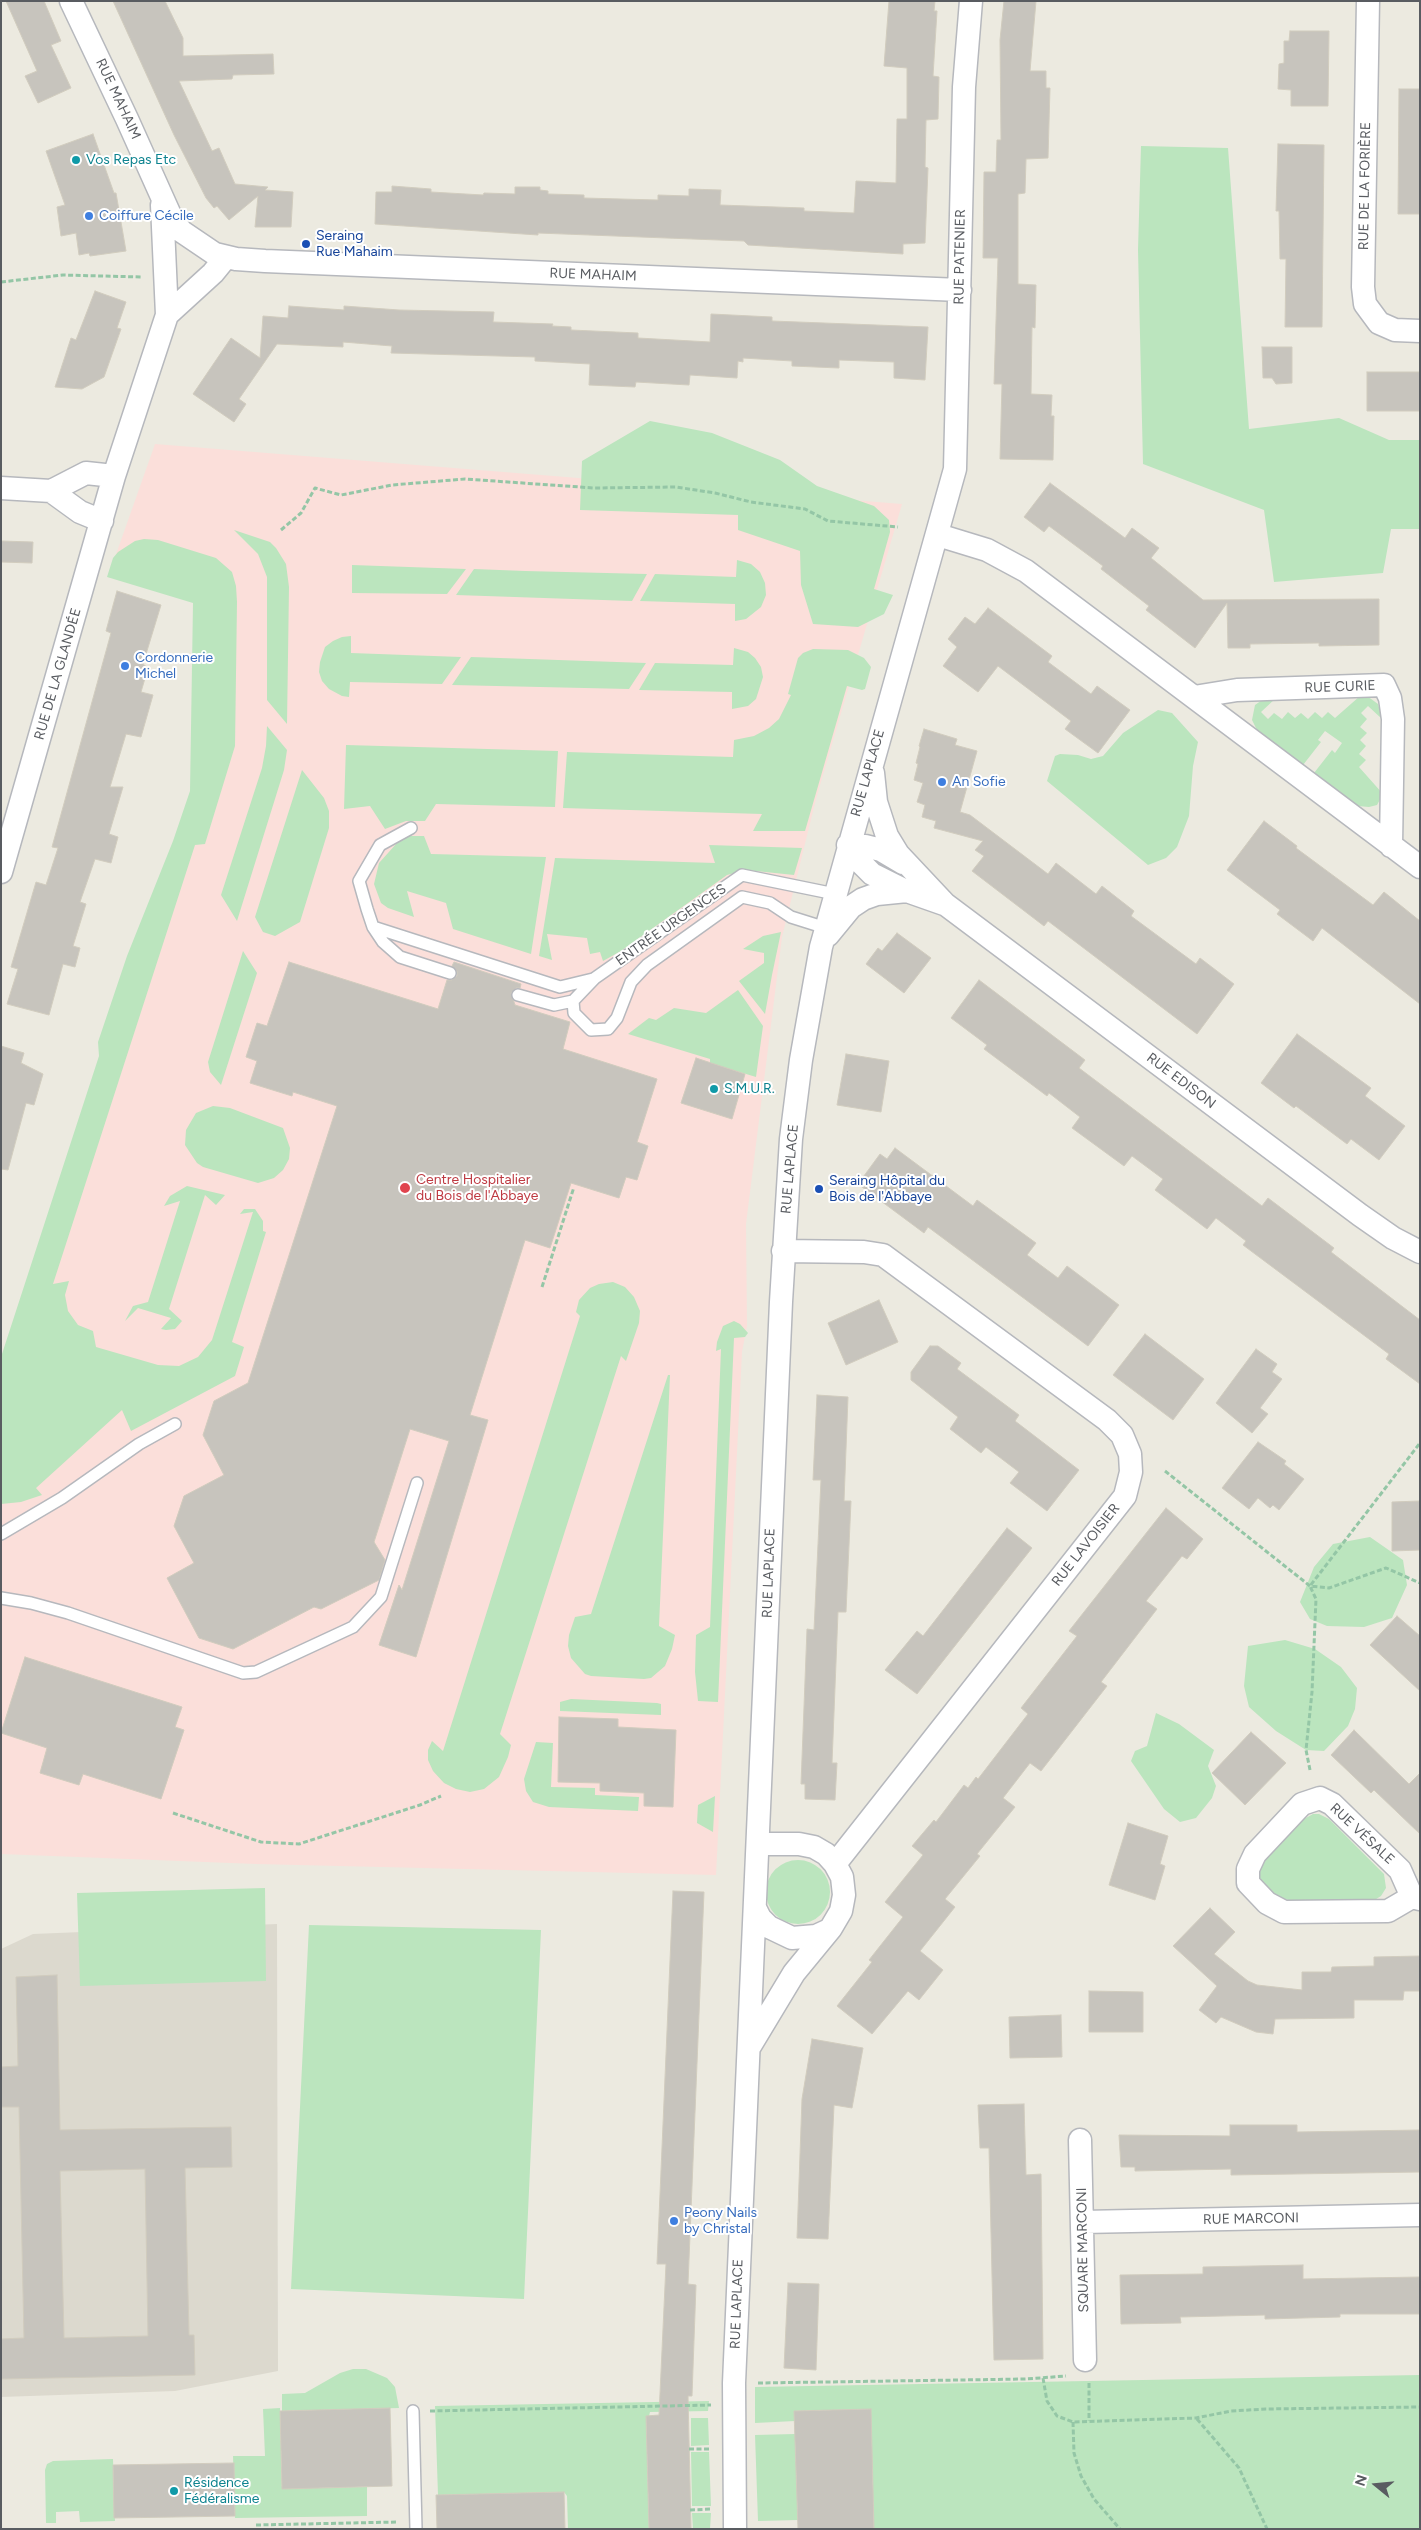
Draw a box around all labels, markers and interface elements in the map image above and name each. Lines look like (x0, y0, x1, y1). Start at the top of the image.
street label: RUE MAHAIM (92, 56, 144, 142)
street label: RUE DE LA FORIÈRE (1355, 122, 1375, 250)
place label: Vos Repas Etc (86, 152, 176, 168)
marker: Vos Repas Etc (70, 154, 82, 166)
place label: Coiffure Cécile (99, 208, 194, 224)
street label: RUE PATENIER (951, 209, 969, 305)
marker: Coiffure Cécile (83, 210, 95, 222)
place label: Seraing Rue Mahaim (316, 228, 393, 260)
marker: Seraing Rue Mahaim (300, 238, 312, 250)
street label: RUE MAHAIM (549, 265, 637, 285)
street label: RUE DE LA GLANDÉE (31, 606, 85, 742)
place label: Cordonnerie Michel (135, 650, 213, 682)
marker: Cordonnerie Michel (119, 660, 131, 672)
street label: RUE CURIE (1304, 677, 1376, 697)
street label: RUE LAPLACE (848, 727, 888, 819)
place label: An Sofie (952, 774, 1006, 790)
marker: An Sofie (936, 776, 948, 788)
street label: ENTRÉE URGENCES (613, 881, 729, 969)
street label: RUE EDISON (1143, 1049, 1219, 1113)
place label: S.M.U.R. (724, 1081, 775, 1097)
marker: S.M.U.R. (708, 1083, 720, 1095)
street label: RUE LAPLACE (778, 1123, 802, 1215)
place label: Centre Hospitalier du Bois de l'Abbaye (416, 1172, 538, 1204)
place label: Seraing Hôpital du Bois de l'Abbaye (829, 1173, 945, 1206)
marker: Centre Hospitalier du Bois de l'Abbaye (398, 1181, 412, 1195)
marker: Seraing Hôpital du Bois de l'Abbaye (813, 1183, 825, 1195)
street label: RUE LAVOISIER (1049, 1500, 1123, 1590)
street label: RUE LAPLACE (759, 1528, 779, 1618)
street label: RUE VÉSALE (1326, 1800, 1398, 1868)
street label: SQUARE MARCONI (1074, 2187, 1092, 2313)
place label: Peony Nails by Christal (684, 2205, 757, 2238)
street label: RUE MARCONI (1203, 2210, 1299, 2228)
marker: Peony Nails by Christal (668, 2215, 680, 2227)
street label: RUE LAPLACE (727, 2259, 747, 2349)
north arrow (1351, 2460, 1401, 2510)
text: N (1351, 2473, 1371, 2488)
place label: Résidence Fédéralisme (184, 2475, 259, 2508)
marker: Résidence Fédéralisme (168, 2485, 180, 2497)

